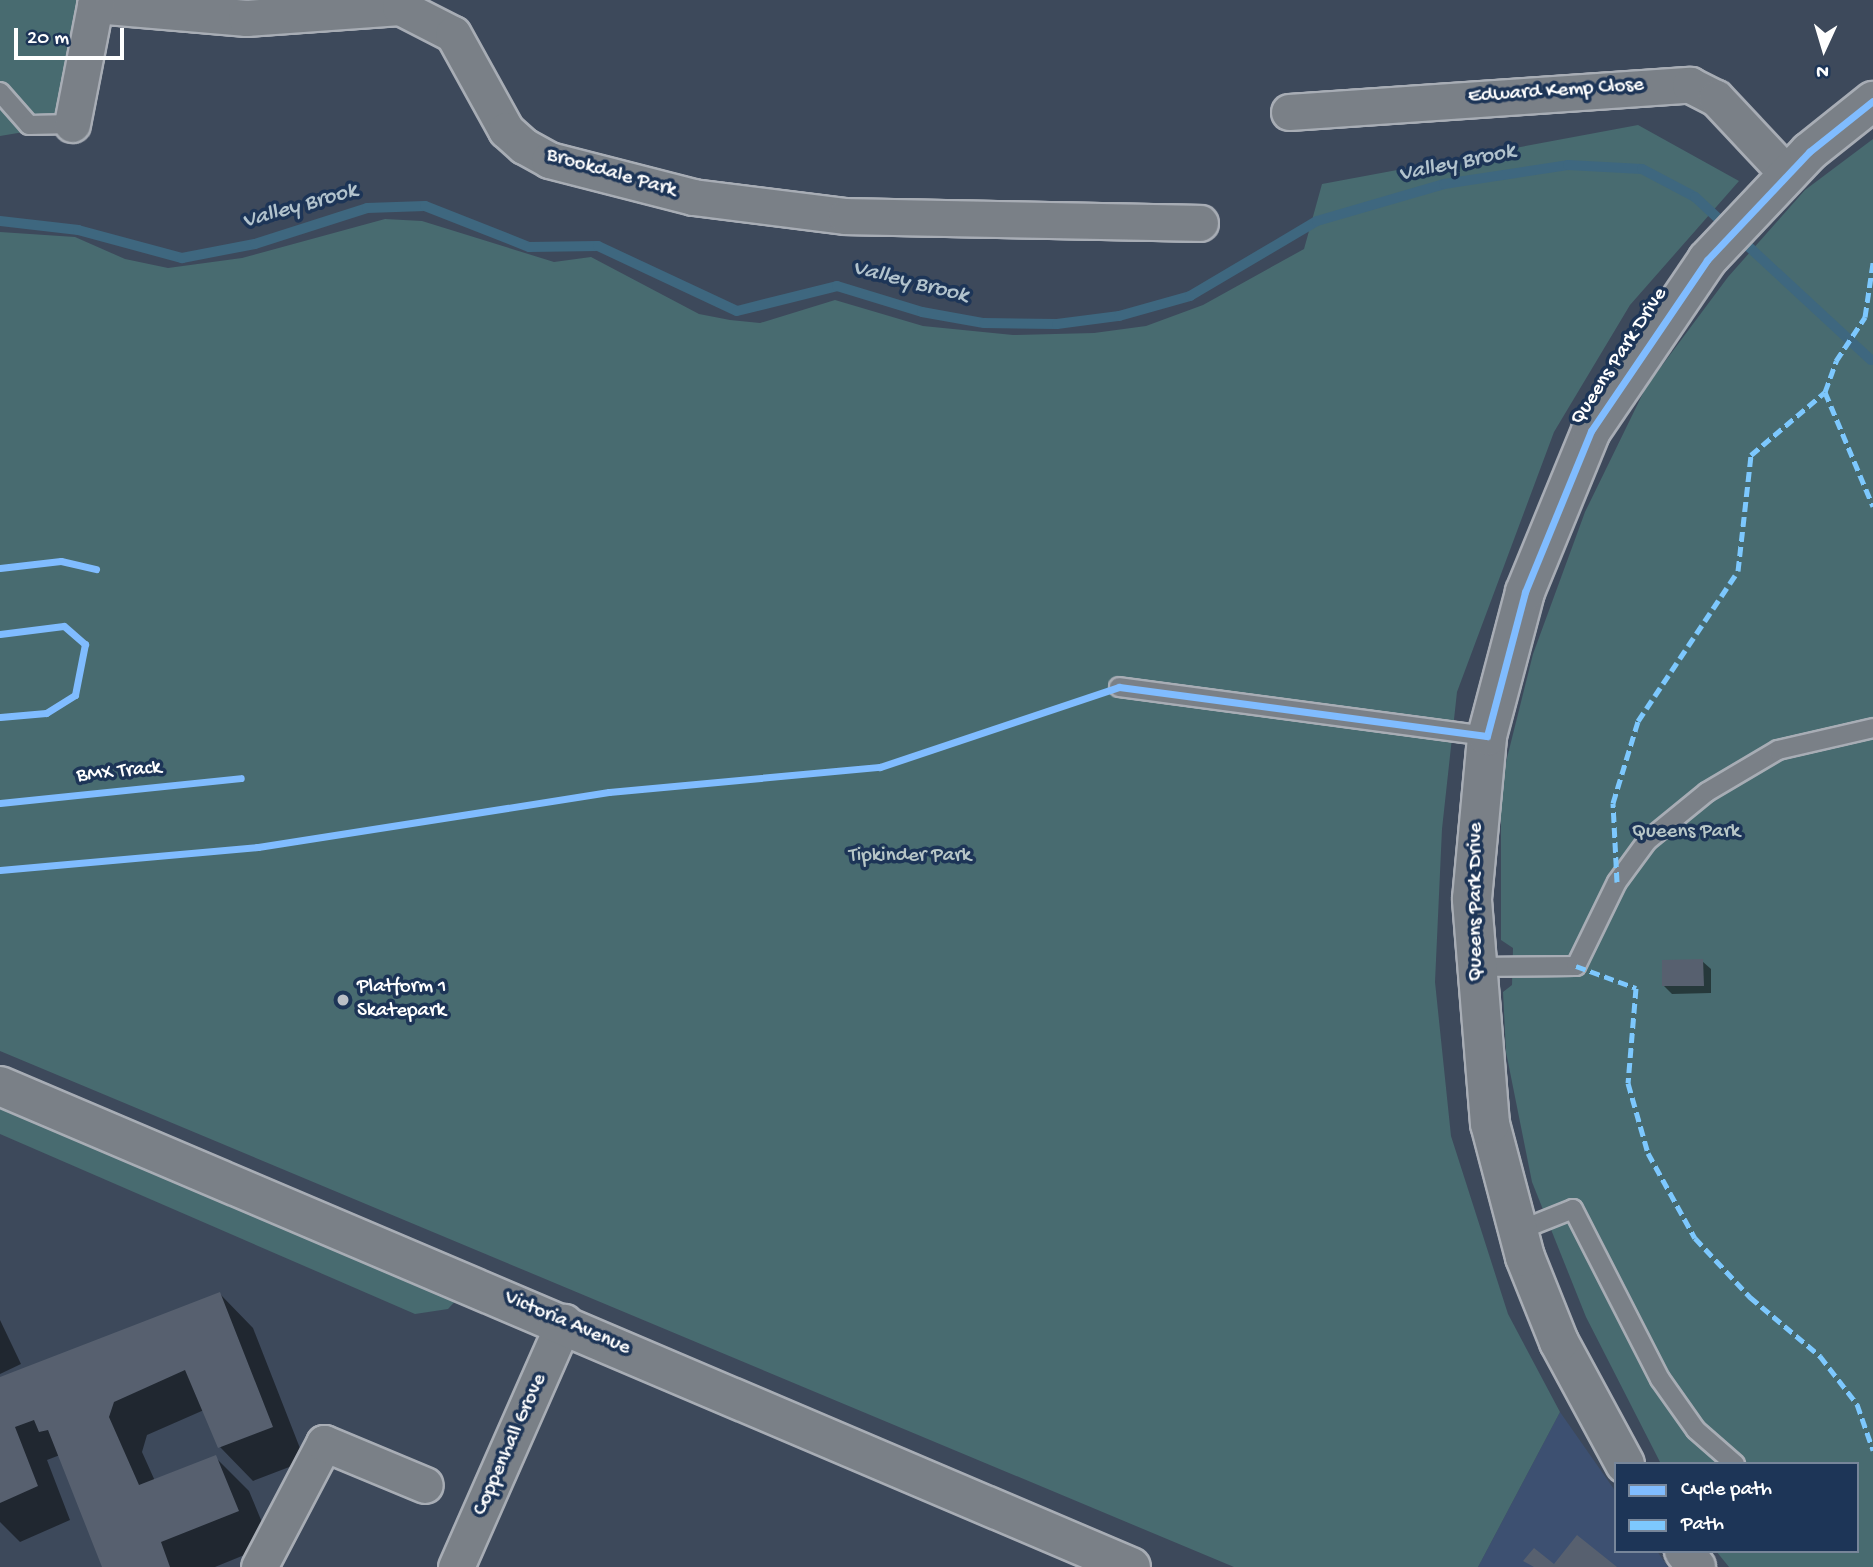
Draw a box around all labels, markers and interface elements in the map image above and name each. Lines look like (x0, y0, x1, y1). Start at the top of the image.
scale bar (18, 14, 128, 58)
north arrow (1789, 14, 1859, 84)
text: 20 m (27, 27, 69, 52)
text: N (1816, 59, 1829, 82)
street label: Edward Kemp Close (1467, 73, 1645, 111)
water label: Valley Brook (1396, 138, 1518, 190)
street label: Brookdale Park (543, 143, 679, 205)
water label: Valley Brook (239, 177, 361, 237)
water label: Valley Brook (849, 255, 971, 311)
street label: Queens Park Drive (1566, 283, 1674, 431)
street label: BMX Track (75, 756, 163, 790)
park label: Queens Park (1632, 820, 1740, 846)
street label: Queens Park Drive (1464, 822, 1490, 982)
park label: Tipkinder Park (849, 844, 971, 870)
place label: Platform 1 Skatepark (357, 975, 447, 1025)
marker: Platform 1 Skatepark (335, 992, 351, 1008)
street label: Victoria Avenue (500, 1286, 634, 1362)
street label: Coppenhall Grove (468, 1370, 554, 1520)
legend (1614, 1462, 1859, 1553)
text: Cycle path (1681, 1478, 1772, 1503)
text: Path (1681, 1513, 1724, 1538)

